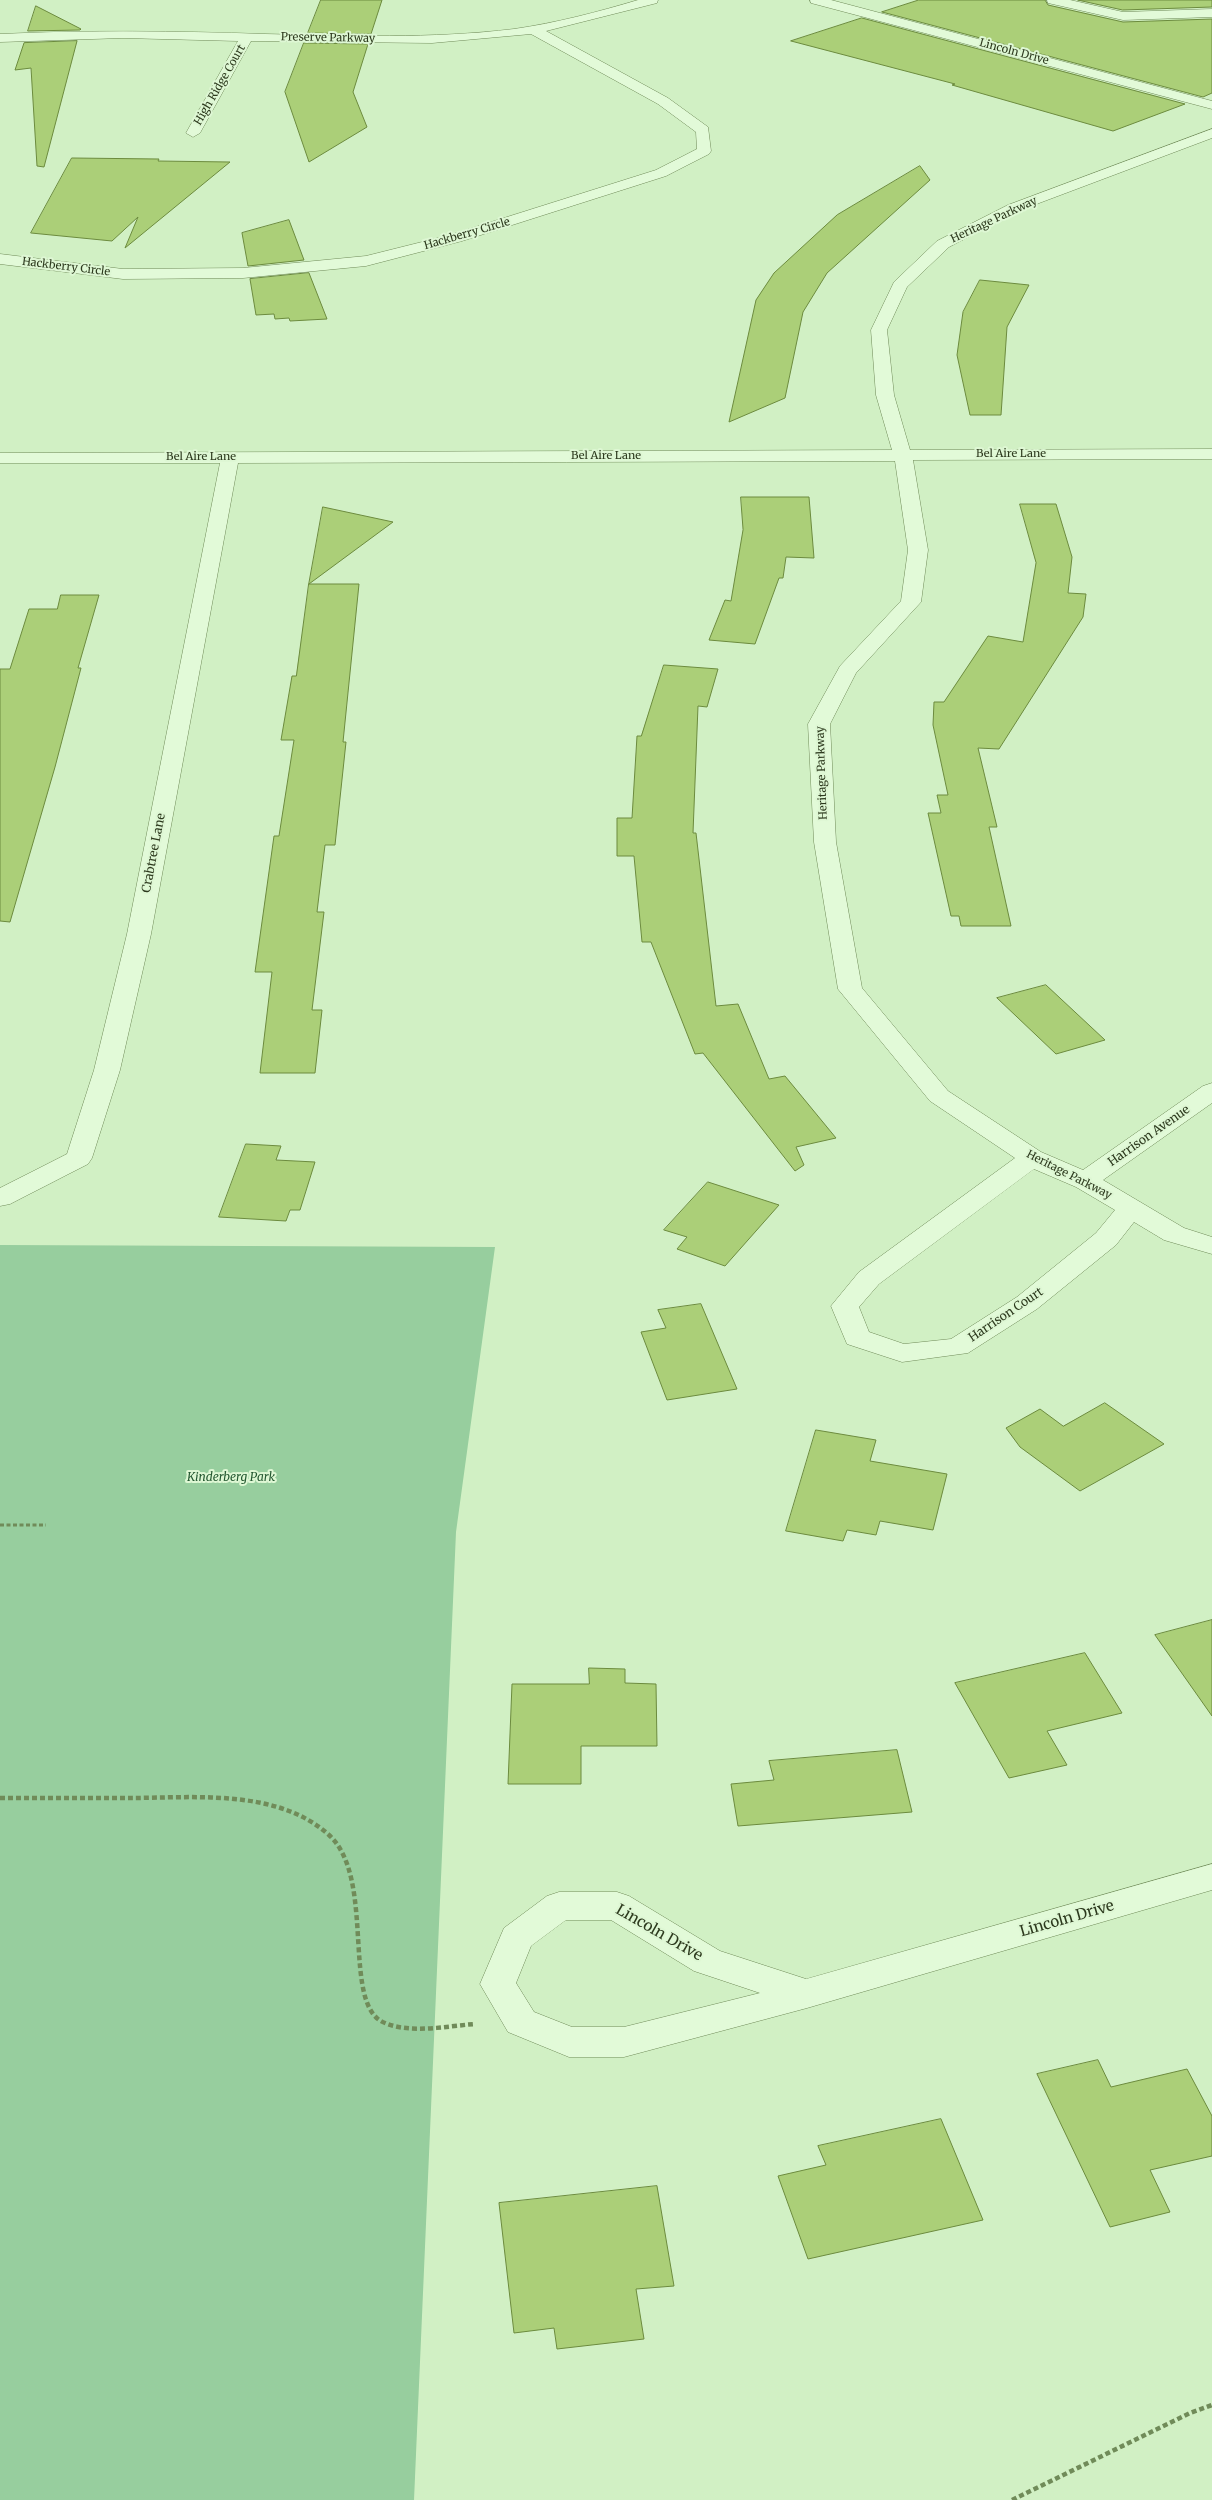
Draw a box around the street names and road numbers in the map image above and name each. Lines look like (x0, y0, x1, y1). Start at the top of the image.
street label: Preserve Parkway (281, 31, 375, 45)
street label: Lincoln Drive (978, 36, 1050, 68)
street label: High Ridge Court (192, 42, 248, 128)
street label: Heritage Parkway (949, 194, 1039, 246)
street label: Hackberry Circle (423, 215, 511, 253)
street label: Hackberry Circle (21, 255, 111, 279)
street label: Bel Aire Lane (976, 447, 1046, 461)
street label: Bel Aire Lane (571, 449, 641, 463)
street label: Bel Aire Lane (166, 450, 236, 464)
street label: Heritage Parkway (814, 726, 830, 820)
street label: Crabtree Lane (139, 812, 169, 894)
street label: Harrison Avenue (1105, 1102, 1193, 1170)
street label: Heritage Parkway (1024, 1148, 1114, 1202)
street label: Harrison Court (966, 1285, 1046, 1345)
street label: Lincoln Drive (1018, 1897, 1116, 1941)
street label: Lincoln Drive (612, 1901, 706, 1965)

